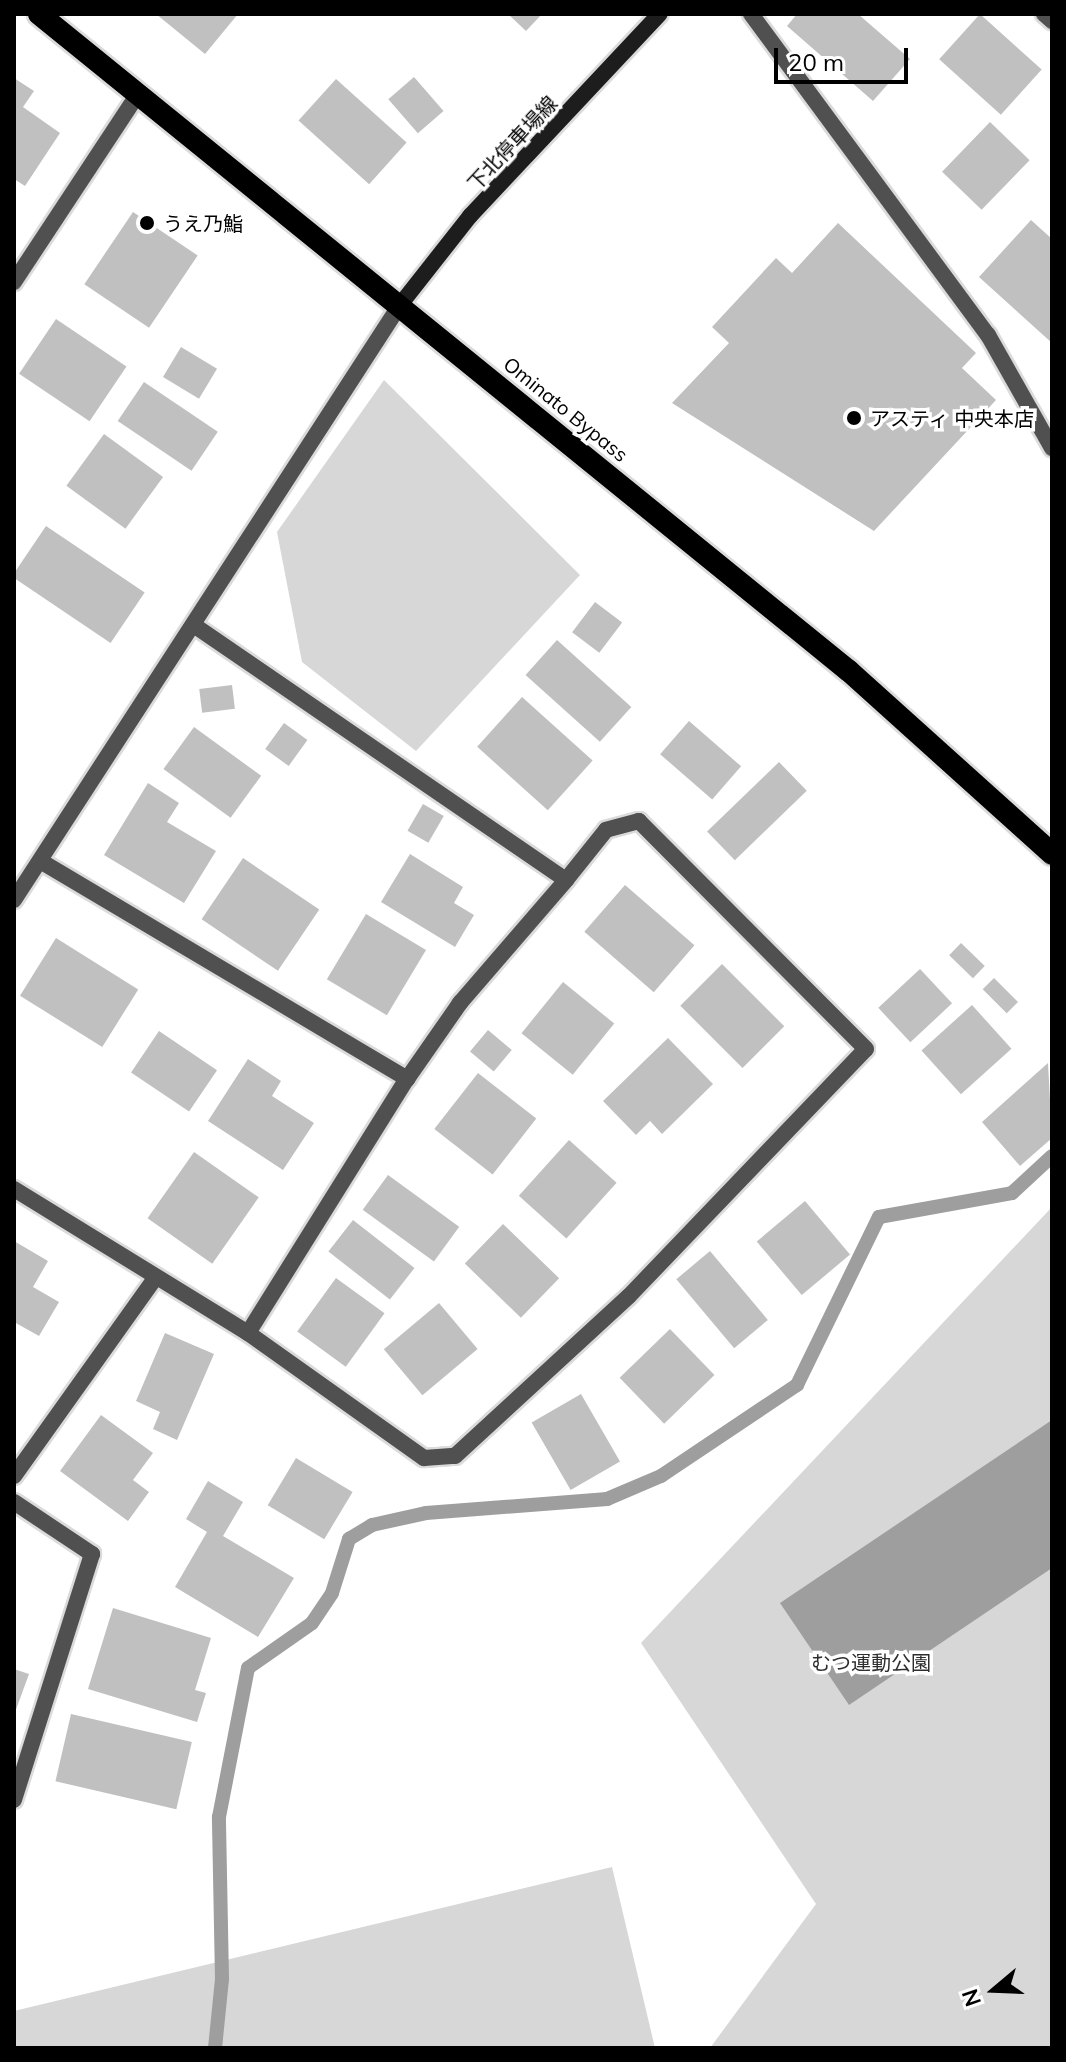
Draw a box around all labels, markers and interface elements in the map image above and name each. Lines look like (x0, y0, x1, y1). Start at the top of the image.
scale bar (778, 32, 912, 82)
text: 20 m (788, 47, 844, 77)
street label: 下北停車場線 (462, 91, 562, 195)
place label: うえ乃鮨 (163, 211, 243, 235)
marker: うえ乃鮨 (138, 214, 156, 232)
street label: Ominato Bypass (499, 352, 633, 466)
place label: アスティ 中央本店 (870, 406, 1035, 430)
marker: アスティ 中央本店 (845, 409, 863, 427)
park label: むつ運動公園 (811, 1650, 931, 1674)
north arrow (954, 1950, 1034, 2030)
text: N (955, 1985, 987, 2010)

